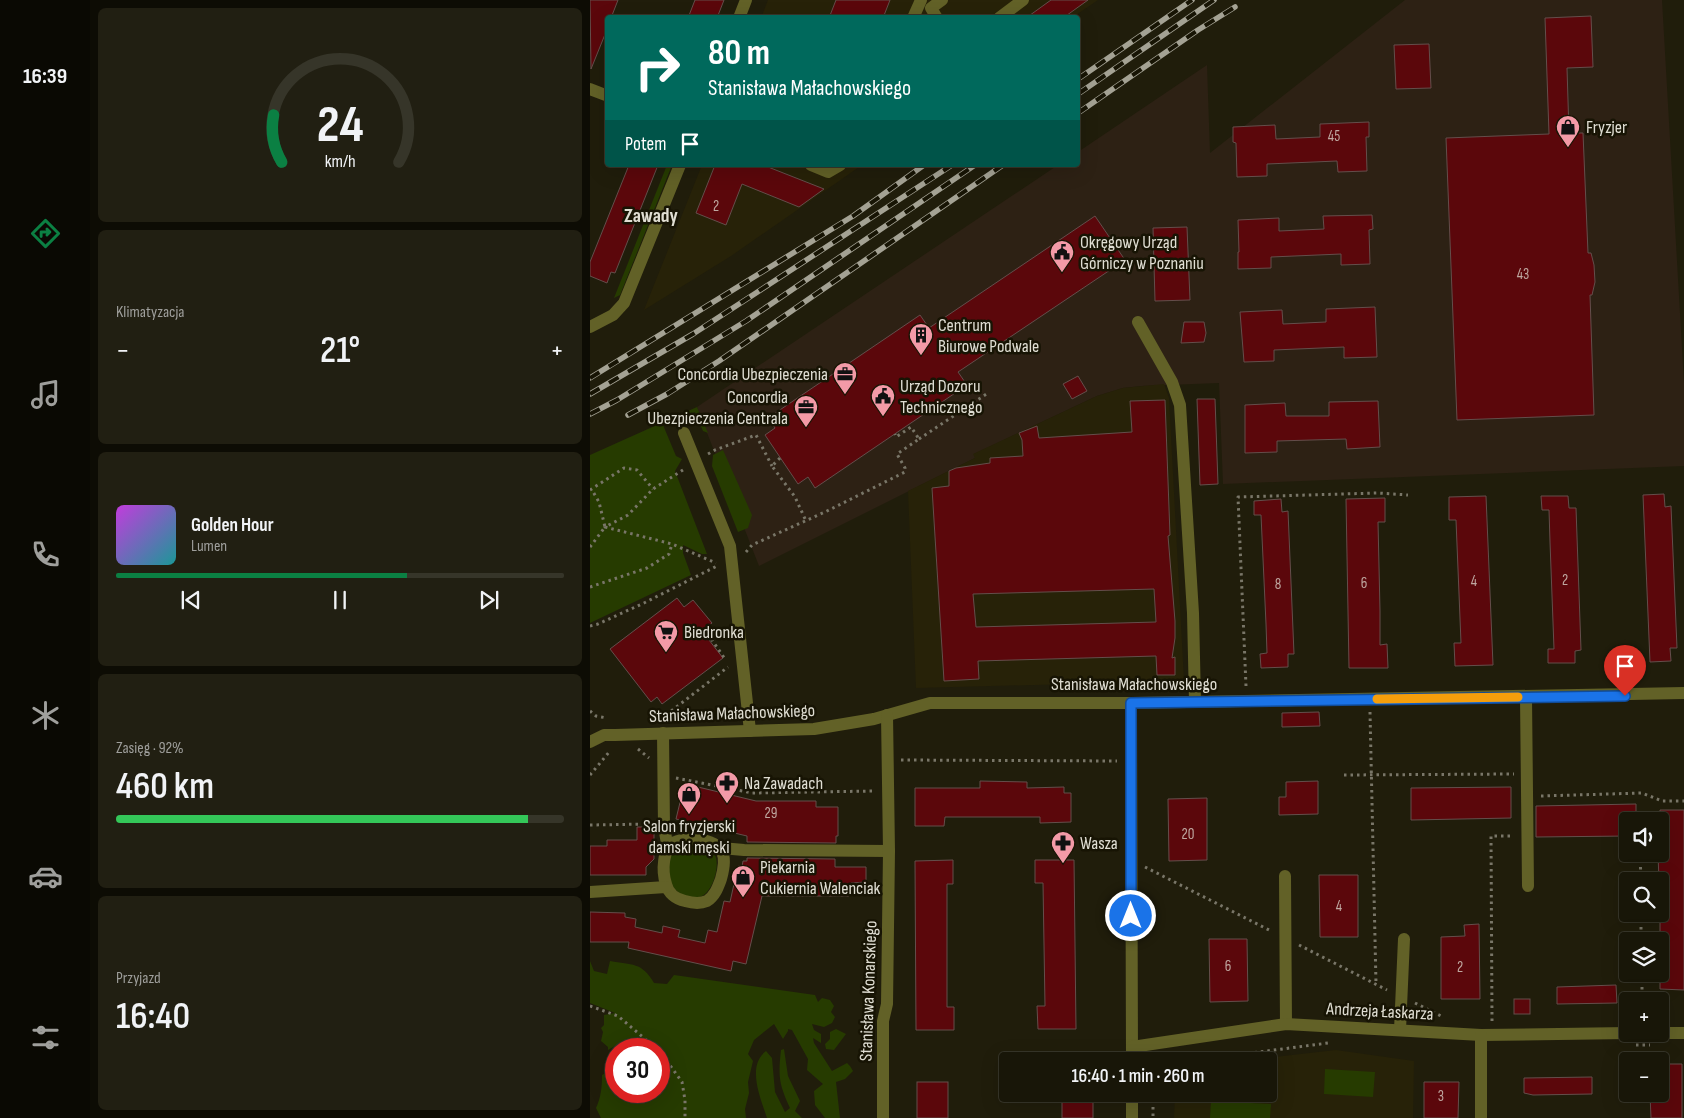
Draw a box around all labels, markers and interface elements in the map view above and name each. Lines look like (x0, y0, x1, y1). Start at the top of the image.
text: 80 m (708, 32, 770, 75)
icon: right (625, 35, 690, 100)
text: 16:39 (23, 63, 67, 90)
text: Stanisława Małachowskiego (708, 75, 911, 102)
text: 24 (317, 94, 363, 157)
shop icon: Fryzjer (1555, 114, 1581, 148)
place label: Fryzjer (1586, 117, 1627, 138)
house number: 45 (1328, 127, 1340, 146)
icon: arrive (676, 130, 704, 158)
text: Potem (625, 133, 666, 156)
text: km/h (325, 151, 355, 172)
house number: 2 (713, 197, 719, 216)
district label: Zawady (624, 204, 679, 228)
icon: directions (28, 216, 63, 251)
place label: Okręgowy Urząd Górniczy w Poznaniu (1080, 232, 1204, 274)
public building icon: Okręgowy Urząd Górniczy w Poznaniu (1049, 239, 1075, 273)
house number: 43 (1517, 265, 1529, 284)
text: Klimatyzacja (116, 303, 185, 322)
place label: Centrum Biurowe Podwale (938, 315, 1039, 357)
building icon: Centrum Biurowe Podwale (908, 322, 934, 356)
text: 21° (320, 328, 360, 373)
text: − (116, 334, 130, 367)
text: + (550, 334, 564, 367)
office icon: Concordia Ubezpieczenia (832, 361, 858, 395)
place label: Concordia Ubezpieczenia (678, 364, 828, 385)
place label: Urząd Dozoru Technicznego (900, 376, 982, 418)
icon: music (28, 377, 63, 412)
public building icon: Urząd Dozoru Technicznego (870, 383, 896, 417)
place label: Concordia Ubezpieczenia Centrala (647, 387, 788, 429)
office icon: Concordia Ubezpieczenia Centrala (793, 394, 819, 428)
text: Golden Hour (191, 514, 274, 537)
icon: phone (28, 537, 63, 572)
text: Lumen (191, 537, 227, 556)
house number: 2 (1562, 571, 1568, 590)
house number: 4 (1471, 572, 1477, 591)
house number: 6 (1361, 574, 1367, 593)
house number: 8 (1275, 575, 1281, 594)
icon: previous (177, 586, 205, 614)
icon: pause (326, 586, 354, 614)
icon: next (475, 586, 503, 614)
supermarket icon: Biedronka (653, 619, 679, 653)
place label: Biedronka (684, 622, 744, 643)
pin (1604, 645, 1646, 696)
icon: arrive (1611, 652, 1639, 680)
street label: Stanisława Małachowskiego (1051, 674, 1217, 695)
icon: climate (28, 698, 63, 733)
street label: Stanisława Małachowskiego (649, 700, 815, 727)
text: Zasięg · 92% (116, 739, 184, 758)
text: 460 km (116, 764, 214, 809)
pharmacy icon: Na Zawadach (714, 770, 740, 804)
place label: Na Zawadach (744, 773, 823, 794)
shop icon: Salon fryzjerski damski męski (676, 781, 702, 815)
house number: 29 (765, 804, 777, 823)
map controls (1619, 812, 1669, 1102)
button: sound (1619, 812, 1669, 862)
place label: Salon fryzjerski damski męski (643, 816, 735, 858)
house number: 20 (1182, 825, 1194, 844)
pharmacy icon: Wasza (1050, 830, 1076, 864)
place label: Wasza (1080, 833, 1118, 854)
place label: Piekarnia Cukiernia Walenciak (760, 857, 881, 899)
icon: car (28, 859, 63, 894)
shop icon: Piekarnia Cukiernia Walenciak (730, 864, 756, 898)
button: search (1619, 872, 1669, 922)
position arrow (1104, 889, 1156, 941)
house number: 4 (1336, 897, 1342, 916)
street label: Stanisława Konarskiego (856, 920, 881, 1062)
button: layers (1619, 932, 1669, 982)
house number: 6 (1225, 957, 1231, 976)
house number: 2 (1457, 958, 1463, 977)
text: Przyjazd (116, 969, 161, 988)
button: + (1619, 992, 1669, 1042)
text: 16:40 (116, 994, 190, 1039)
street label: Andrzeja Łaskarza (1325, 998, 1434, 1025)
icon: filters (28, 1020, 63, 1055)
speed limit sign: 30 (605, 1038, 670, 1103)
button: − (1619, 1052, 1669, 1102)
text: 16:40 · 1 min · 260 m (1072, 1065, 1204, 1088)
house number: 3 (1438, 1087, 1444, 1106)

